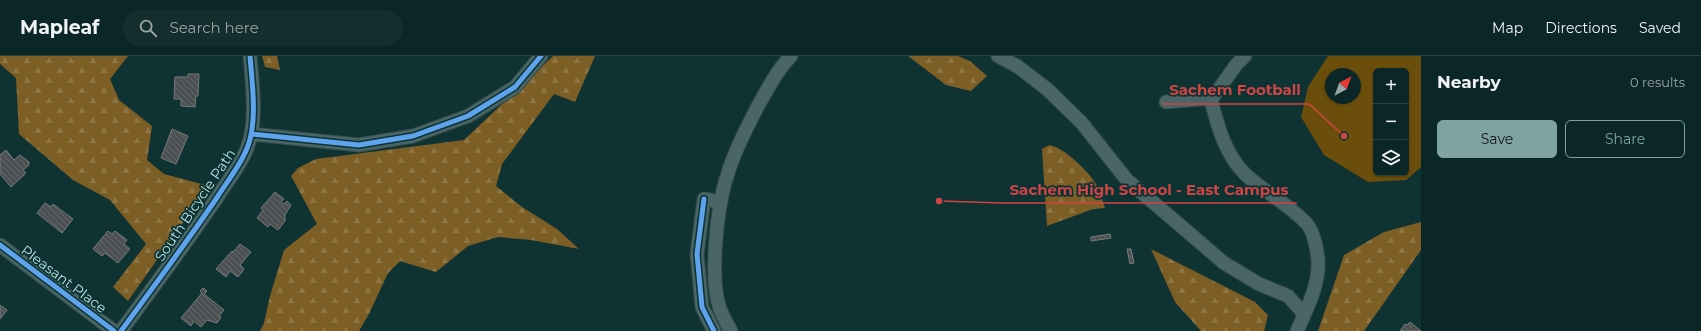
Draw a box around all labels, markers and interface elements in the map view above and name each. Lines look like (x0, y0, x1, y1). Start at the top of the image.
search box (123, 10, 403, 46)
text: Mapleaf (20, 16, 99, 39)
icon: search (137, 17, 159, 39)
text: Search here (169, 18, 259, 37)
text: Map (1492, 19, 1523, 37)
text: Directions (1545, 19, 1617, 37)
text: Saved (1639, 19, 1681, 37)
north arrow (1325, 68, 1361, 104)
map controls (1373, 68, 1409, 176)
button: + (1373, 68, 1409, 104)
text: Nearby (1437, 72, 1501, 92)
text: 0 results (1630, 74, 1685, 90)
callout: Sachem Football (1162, 77, 1309, 104)
text: Sachem Football (1169, 80, 1301, 99)
button: − (1373, 104, 1409, 140)
button: Save (1437, 120, 1557, 158)
button: Share (1565, 120, 1685, 158)
button: layers (1373, 140, 1409, 176)
street label: South Bicycle Path (151, 145, 239, 265)
callout: Sachem High School - East Campus (1002, 176, 1297, 203)
text: Sachem High School - East Campus (1010, 180, 1289, 199)
street label: Pleasant Place (18, 241, 110, 317)

